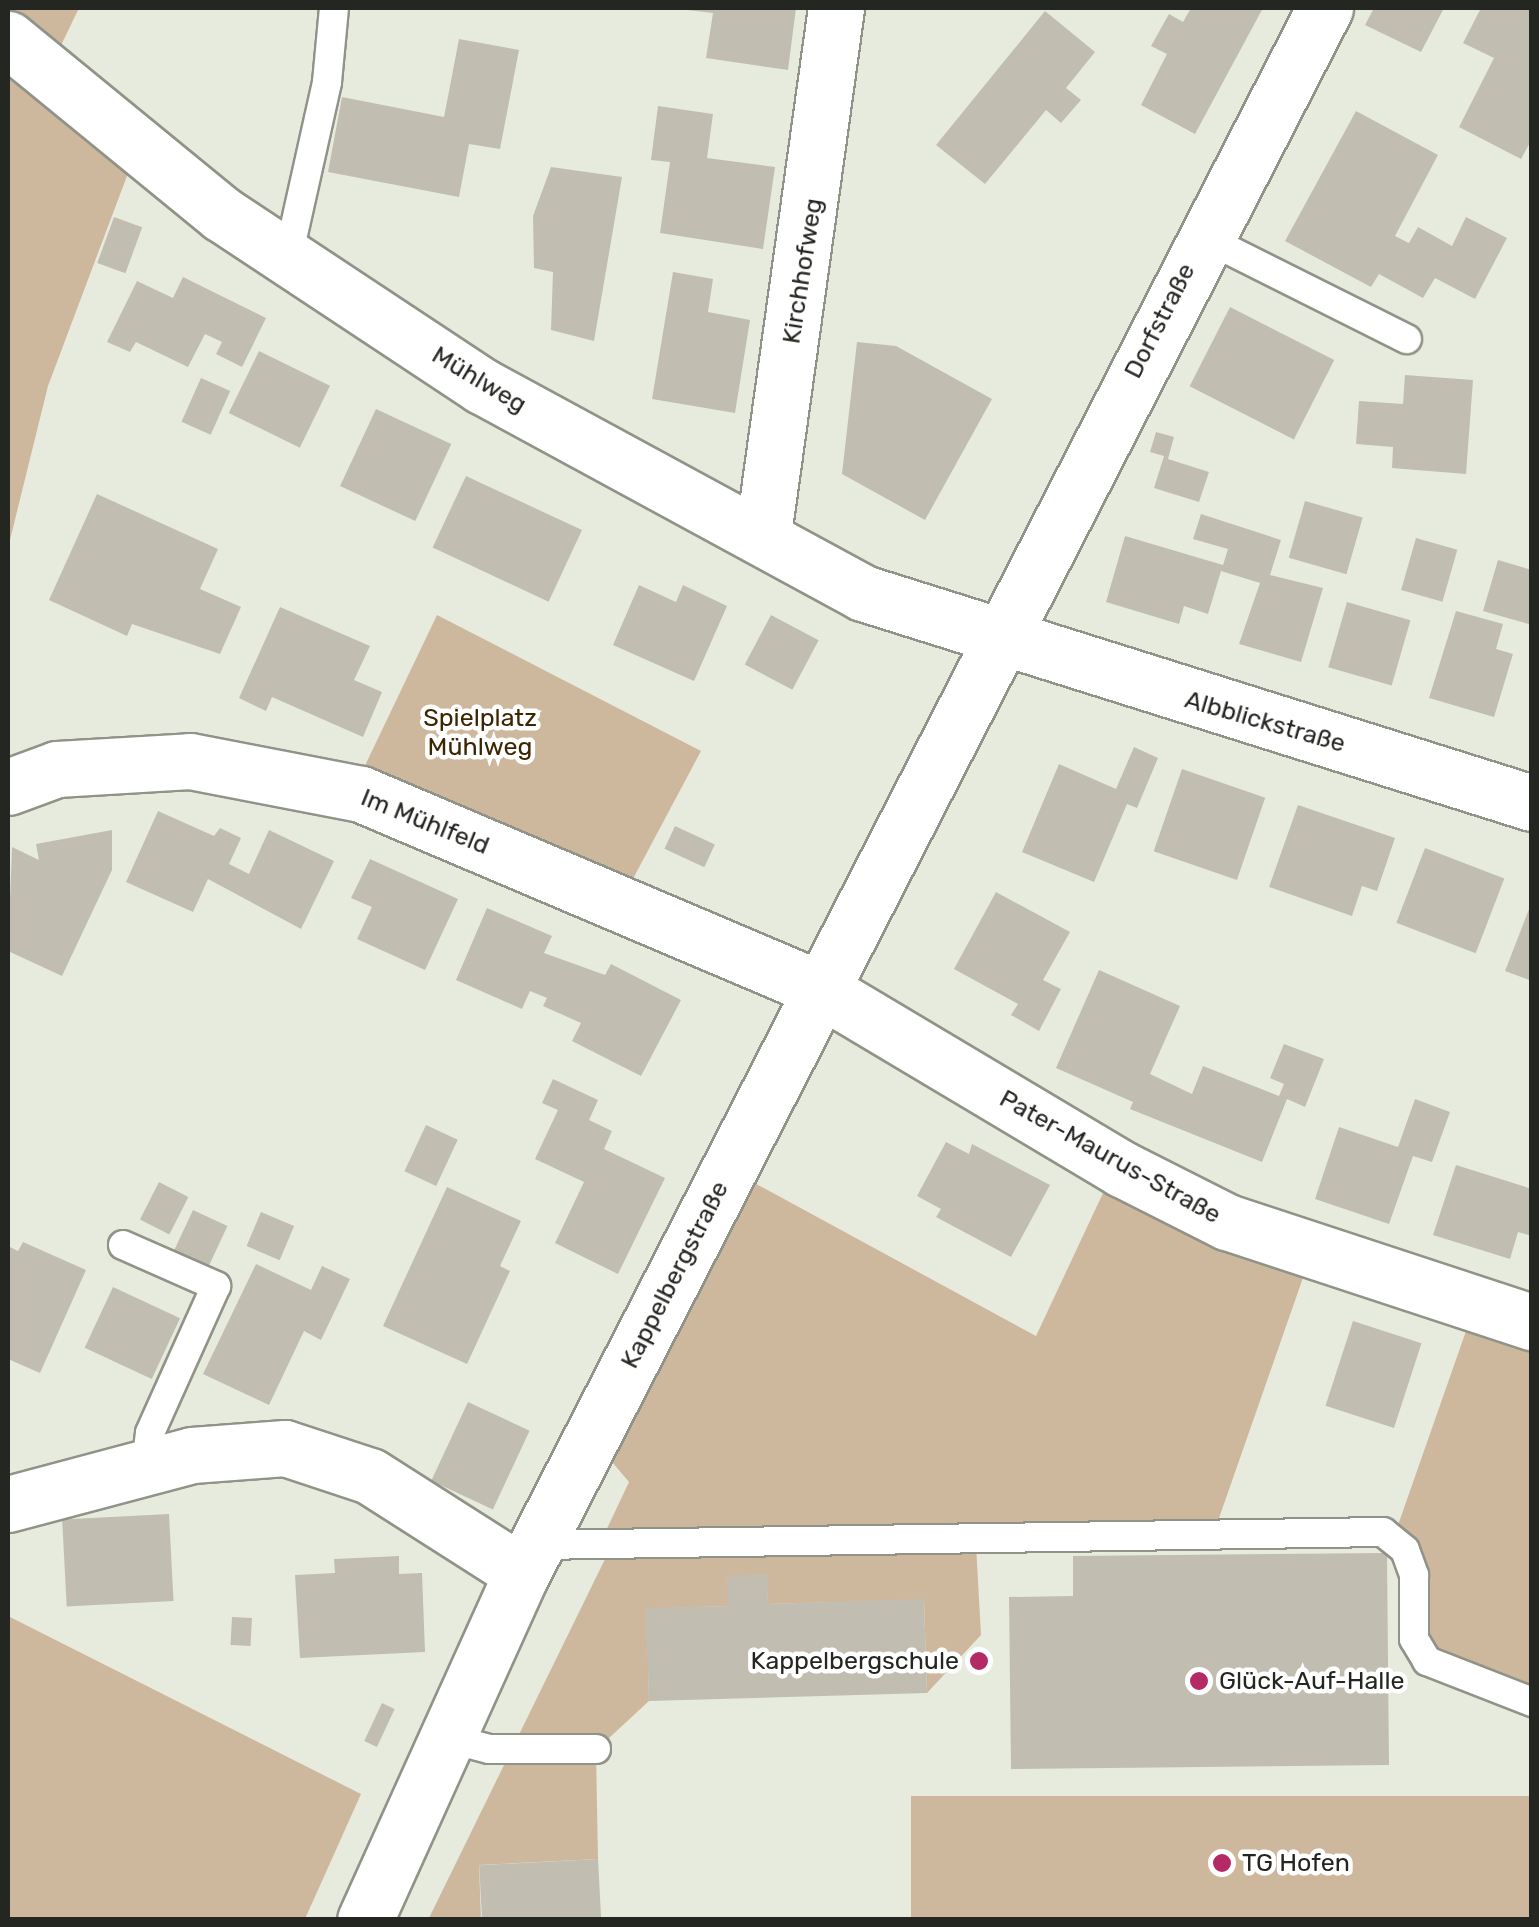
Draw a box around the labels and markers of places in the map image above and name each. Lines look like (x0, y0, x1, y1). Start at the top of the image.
place label: Kappelbergschule (751, 1646, 959, 1676)
marker: Kappelbergschule (968, 1650, 990, 1672)
place label: Glück-Auf-Halle (1219, 1666, 1405, 1696)
marker: Glück-Auf-Halle (1188, 1670, 1210, 1692)
place label: TG Hofen (1242, 1848, 1350, 1878)
marker: TG Hofen (1211, 1852, 1233, 1874)

